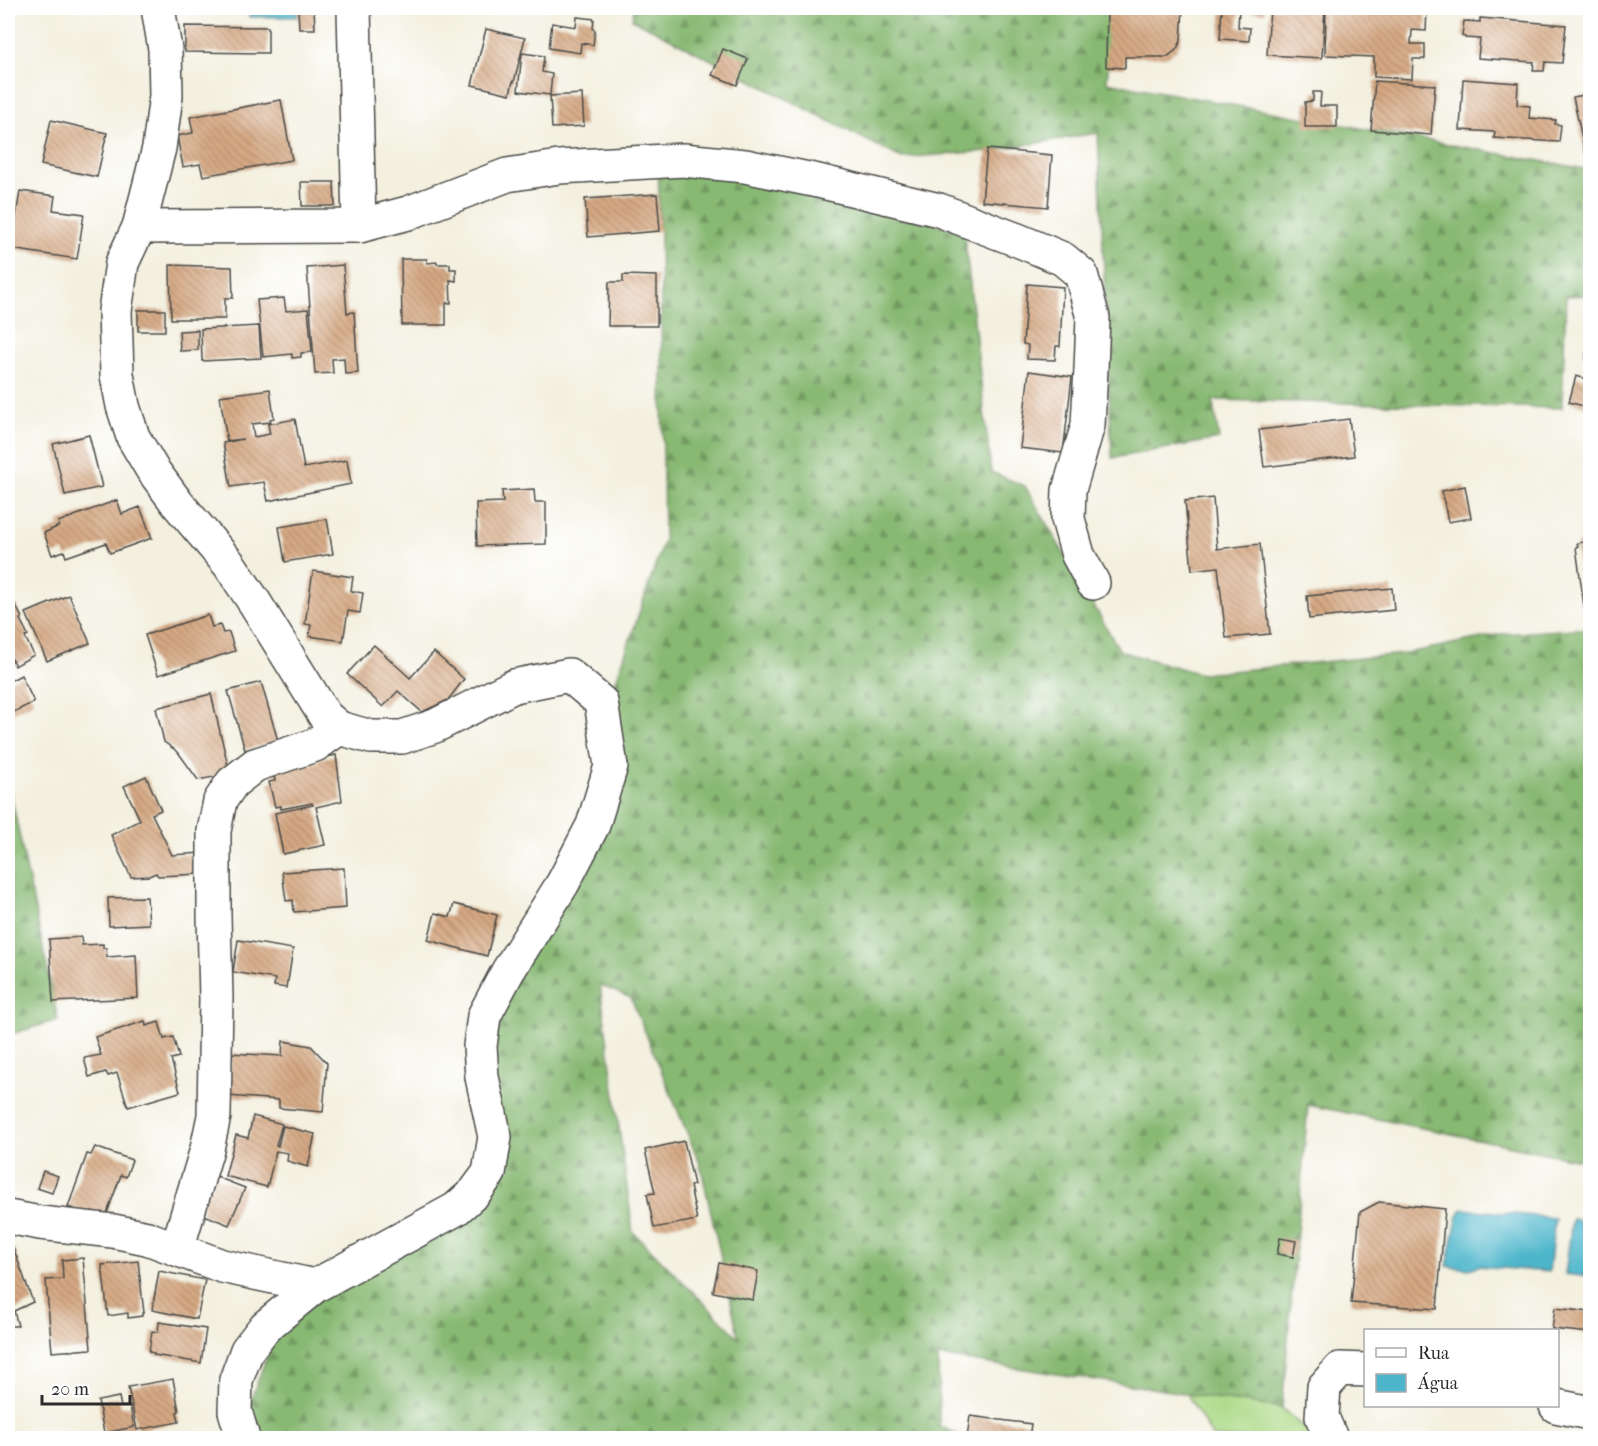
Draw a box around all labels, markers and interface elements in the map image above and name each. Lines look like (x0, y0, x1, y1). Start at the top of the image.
legend (1364, 1329, 1559, 1407)
text: Rua (1418, 1343, 1450, 1364)
scale bar (42, 1368, 130, 1406)
text: Água (1417, 1372, 1459, 1394)
text: 20 m (51, 1379, 89, 1400)

